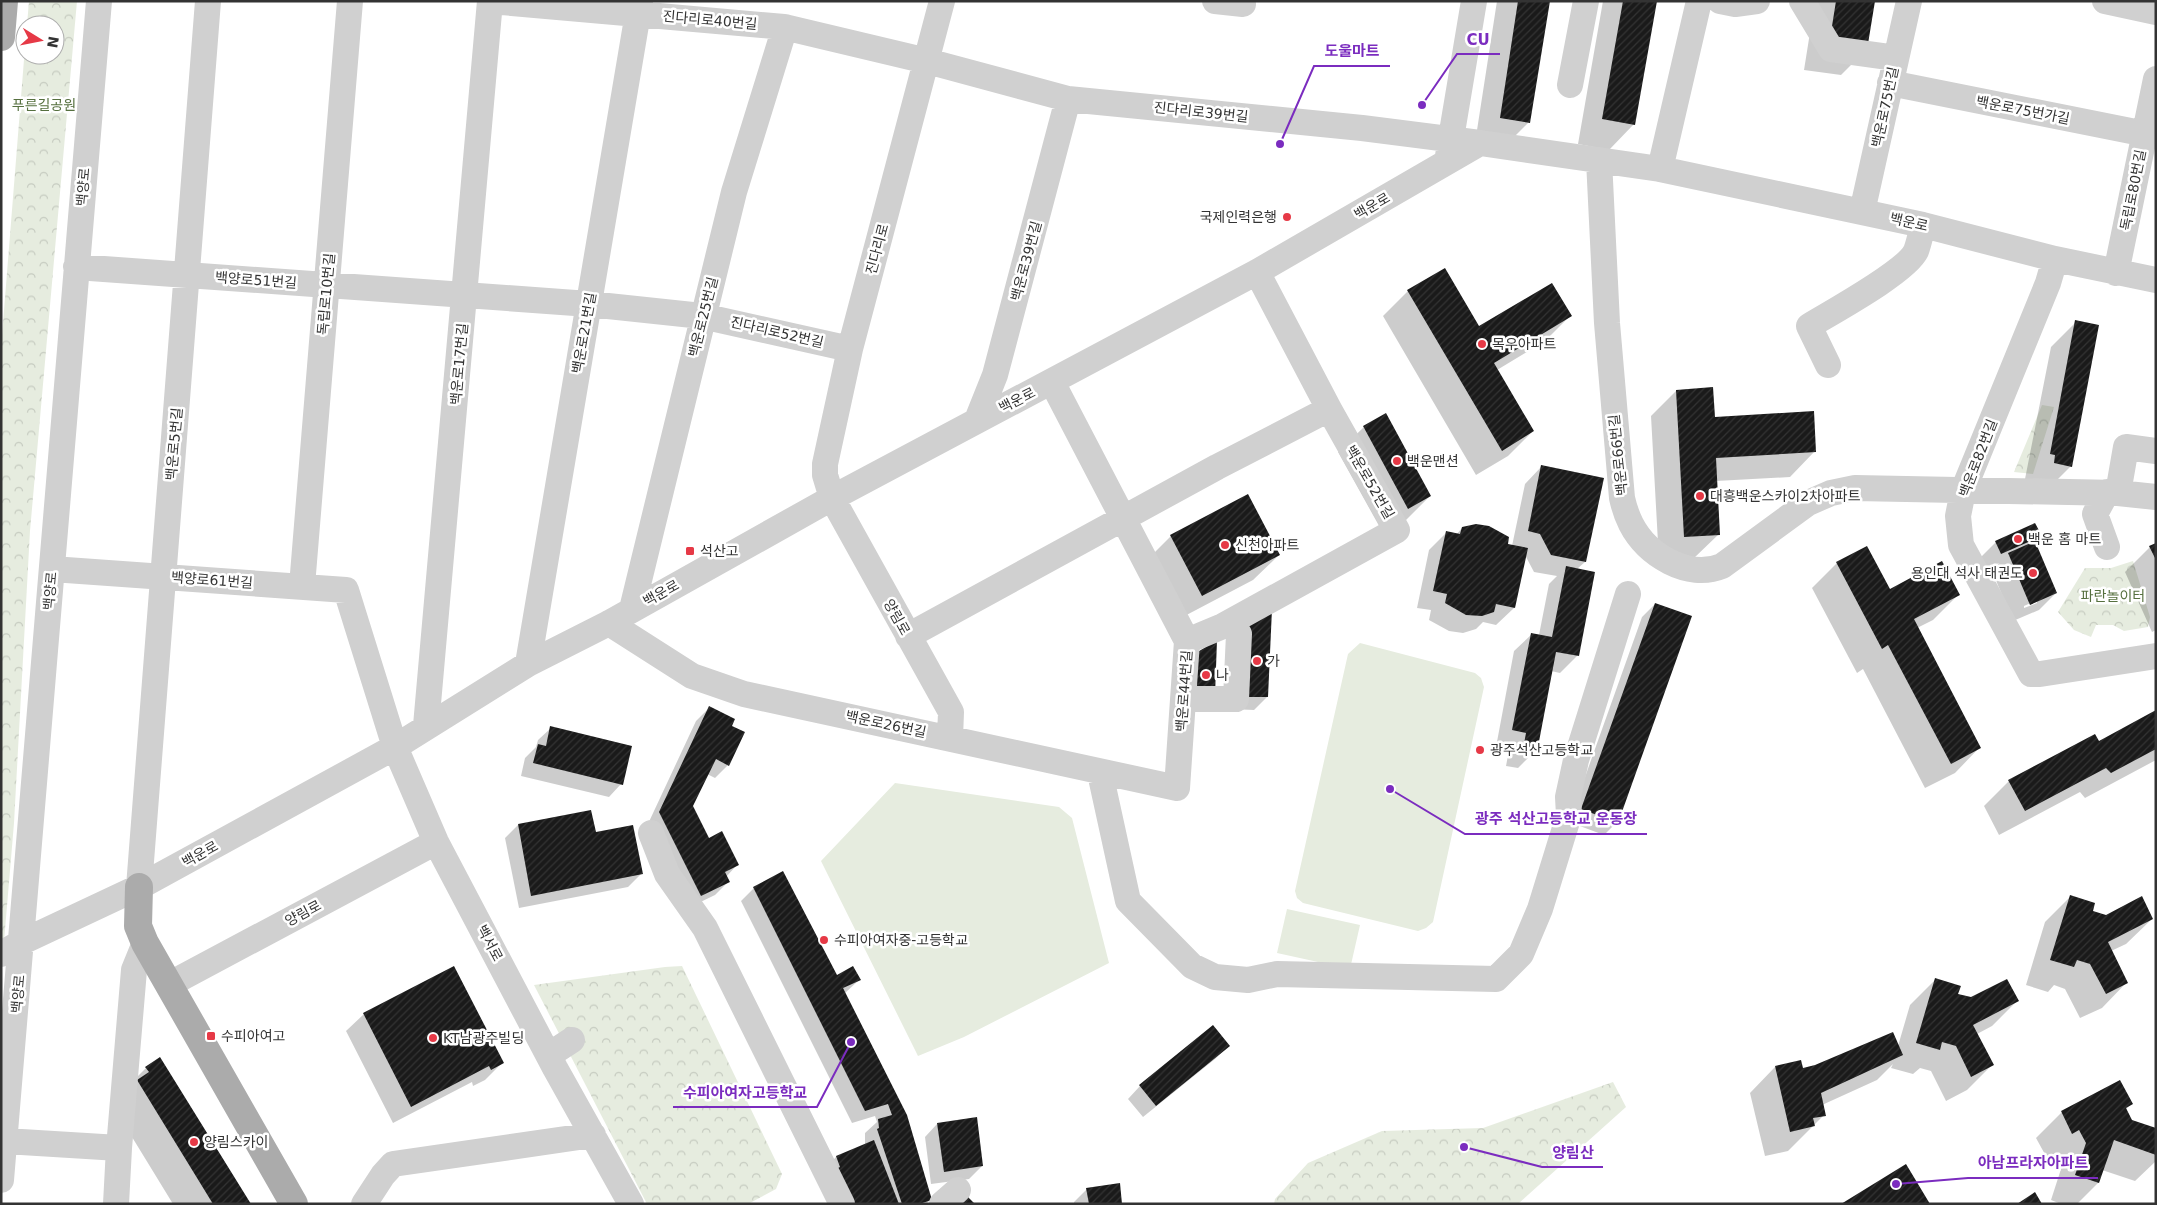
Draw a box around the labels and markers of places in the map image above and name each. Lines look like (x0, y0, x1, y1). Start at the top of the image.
callout: CU (1457, 24, 1500, 54)
callout: 도울마트 (1314, 36, 1390, 66)
place label: 국제인력은행 (1200, 209, 1277, 225)
marker: 국제인력은행 (1281, 211, 1293, 223)
place label: 목우아파트 (1492, 336, 1557, 352)
marker: 목우아파트 (1476, 338, 1488, 350)
place label: 백운맨션 (1407, 453, 1459, 469)
marker: 백운맨션 (1391, 455, 1403, 467)
place label: 대흥백운스카이2차아파트 (1710, 488, 1861, 504)
marker: 대흥백운스카이2차아파트 (1694, 490, 1706, 502)
place label: 백운 홈 마트 (2028, 531, 2101, 547)
marker: 백운 홈 마트 (2012, 533, 2024, 545)
place label: 신천아파트 (1235, 537, 1300, 553)
marker: 신천아파트 (1219, 539, 1231, 551)
place label: 석산고 (700, 543, 739, 559)
marker: 석산고 (684, 545, 696, 557)
place label: 용인대 석사 태권도 (1911, 565, 2023, 581)
marker: 용인대 석사 태권도 (2027, 567, 2039, 579)
place label: 가 (1267, 653, 1280, 669)
marker: 가 (1251, 655, 1263, 667)
place label: 나 (1216, 667, 1229, 683)
marker: 나 (1200, 669, 1212, 681)
place label: 광주석산고등학교 (1490, 742, 1593, 758)
marker: 광주석산고등학교 (1474, 744, 1486, 756)
callout: 광주 석산고등학교 운동장 (1465, 804, 1647, 834)
place label: 수피아여자중-고등학교 (834, 932, 968, 948)
marker: 수피아여자중-고등학교 (818, 934, 830, 946)
place label: 수피아여고 (221, 1028, 286, 1044)
marker: 수피아여고 (205, 1030, 217, 1042)
place label: KT남광주빌딩 (443, 1030, 524, 1046)
marker: KT남광주빌딩 (427, 1032, 439, 1044)
callout: 수피아여자고등학교 (673, 1077, 817, 1107)
place label: 양림스카이 (204, 1134, 268, 1150)
marker: 양림스카이 (188, 1136, 200, 1148)
callout: 양림산 (1542, 1137, 1603, 1167)
callout: 아남프라자아파트 (1968, 1148, 2098, 1178)

